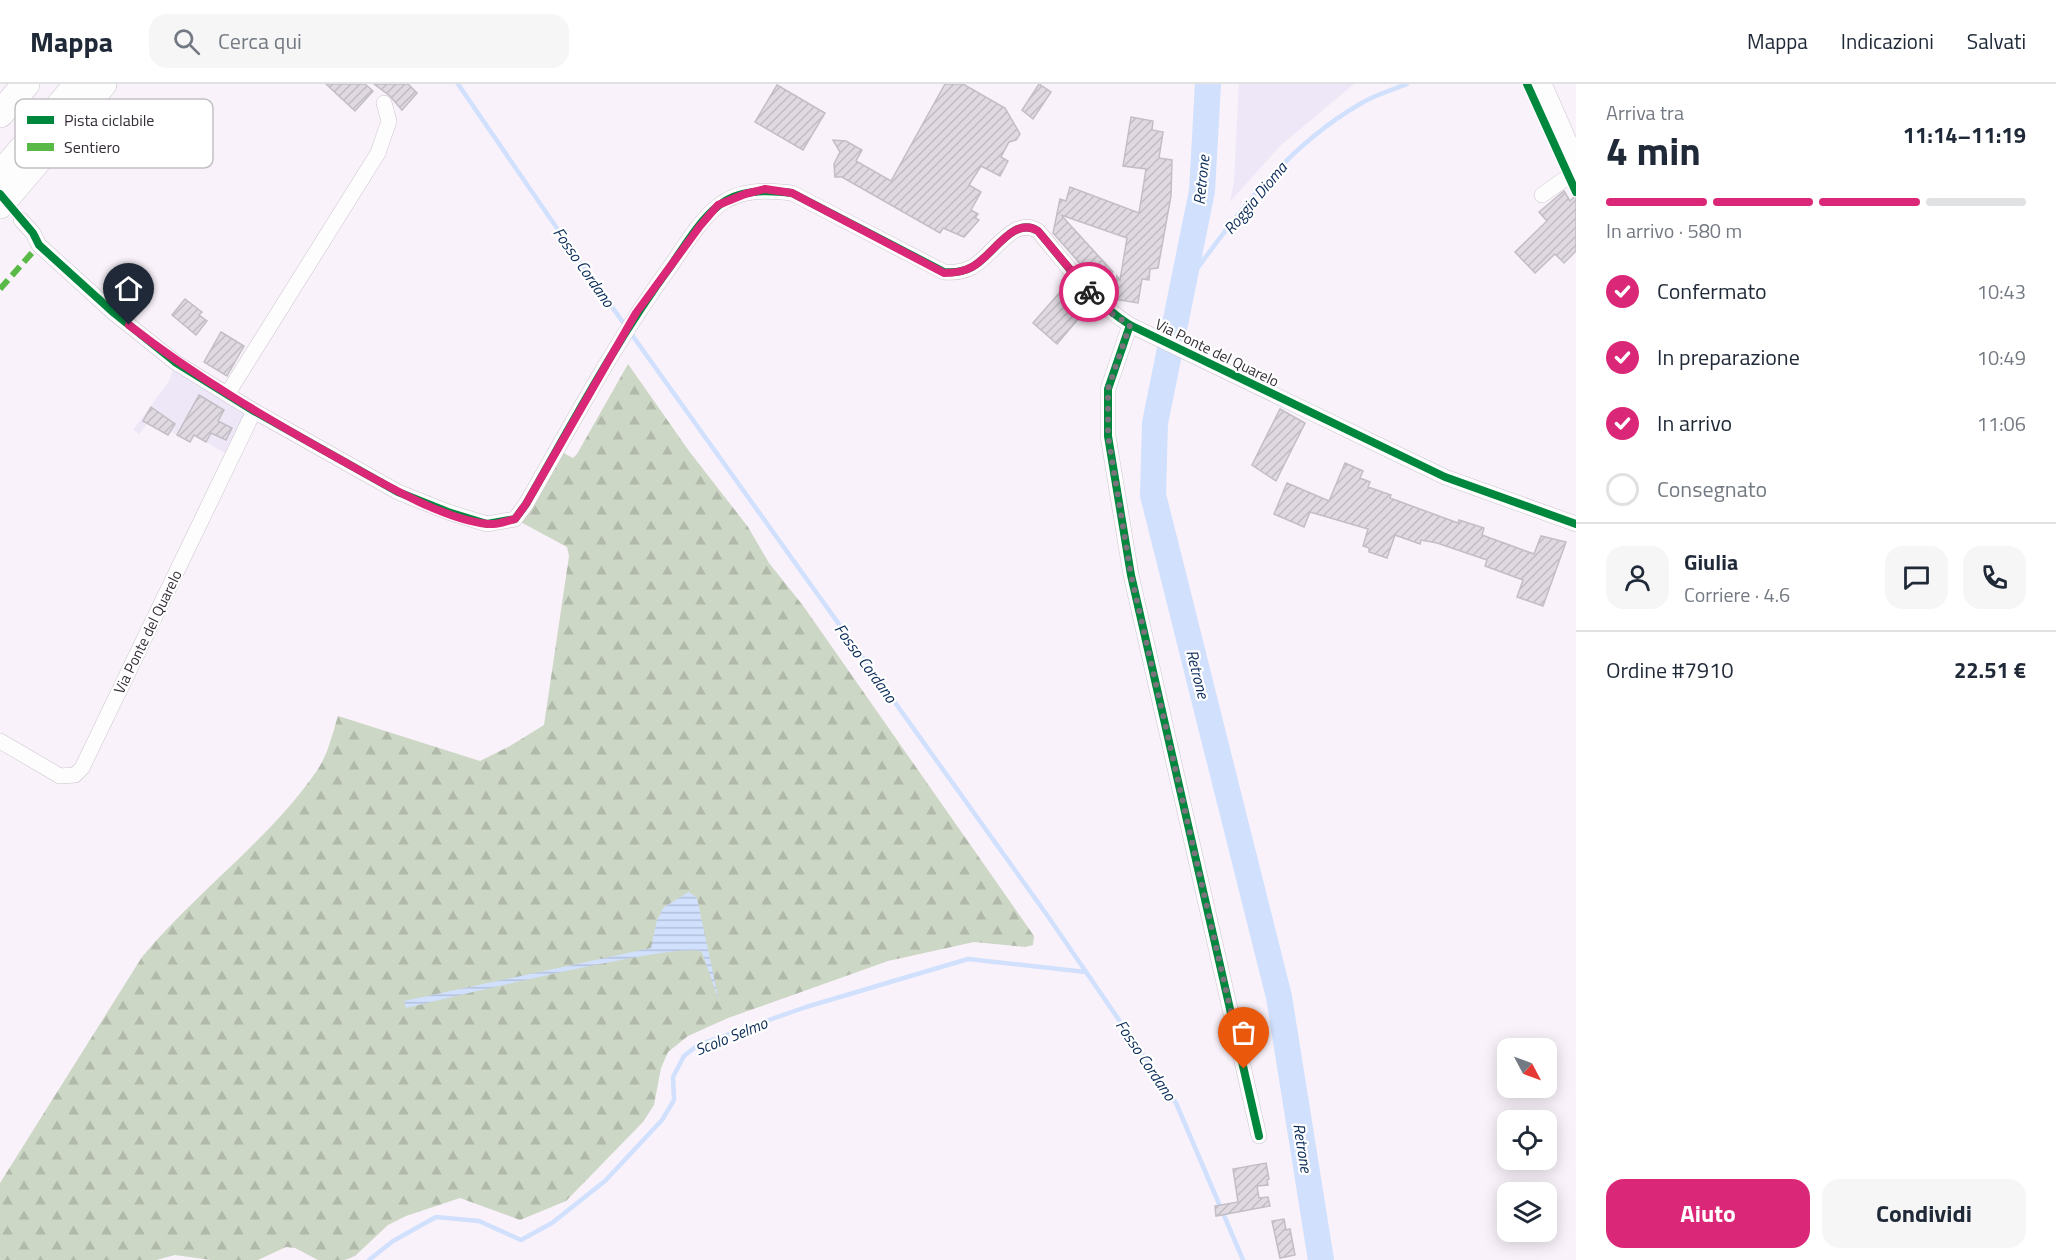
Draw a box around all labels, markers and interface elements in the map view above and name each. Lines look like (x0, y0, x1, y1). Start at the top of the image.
search box (149, 14, 569, 68)
text: Mappa (30, 20, 113, 63)
text: Cerca qui (218, 24, 302, 58)
icon: search (170, 25, 203, 58)
text: Mappa (1747, 25, 1808, 57)
text: Indicazioni (1841, 25, 1934, 57)
text: Salvati (1967, 25, 2026, 57)
text: Arriva tra (1606, 97, 1684, 128)
legend (15, 99, 213, 168)
text: Pista ciclabile (64, 108, 154, 132)
text: 11:14–11:19 (1903, 118, 2026, 152)
text: 4 min (1606, 121, 1701, 180)
text: Sentiero (64, 135, 120, 159)
water label: Retrone (1186, 153, 1216, 206)
water label: Roggia Dioma (1218, 156, 1293, 239)
text: In arrivo · 580 m (1606, 215, 1742, 246)
water label: Fosso Cordano (547, 222, 621, 313)
courier (1059, 262, 1119, 322)
pin (103, 263, 154, 325)
icon: home (112, 272, 145, 305)
text: Confermato (1657, 274, 1767, 308)
icon: check (1606, 275, 1639, 308)
icon: bike (1073, 276, 1106, 309)
text: 10:43 (1977, 276, 2026, 307)
street label: Via Ponte del Quarelo (1151, 313, 1283, 393)
text: In preparazione (1657, 340, 1800, 374)
icon: check (1606, 341, 1639, 374)
text: 10:49 (1977, 342, 2026, 373)
text: In arrivo (1657, 406, 1732, 440)
icon: check (1606, 407, 1639, 440)
text: 11:06 (1977, 408, 2026, 439)
text: Consegnato (1657, 472, 1767, 506)
text: Giulia (1684, 545, 1738, 579)
button: person (1606, 546, 1669, 609)
button: chat (1885, 546, 1948, 609)
button: phone (1963, 546, 2026, 609)
street label: Via Ponte del Quarelo (108, 566, 188, 698)
text: Corriere · 4.6 (1684, 579, 1790, 610)
water label: Fosso Cordano (829, 618, 904, 709)
water label: Retrone (1180, 647, 1216, 702)
text: Ordine #7910 (1606, 653, 1734, 687)
text: 22.51 € (1954, 653, 2026, 687)
pin (1218, 1007, 1269, 1069)
water label: Scolo Selmo (691, 1010, 772, 1061)
water label: Fosso Cordano (1110, 1015, 1183, 1106)
icon: bag (1227, 1016, 1260, 1049)
north arrow (1497, 1038, 1557, 1098)
map controls (1497, 1038, 1557, 1242)
button: locate (1497, 1110, 1557, 1170)
water label: Retrone (1287, 1122, 1319, 1176)
button: Aiuto (1606, 1179, 1810, 1248)
button: Condividi (1822, 1179, 2026, 1248)
button: layers (1497, 1182, 1557, 1242)

